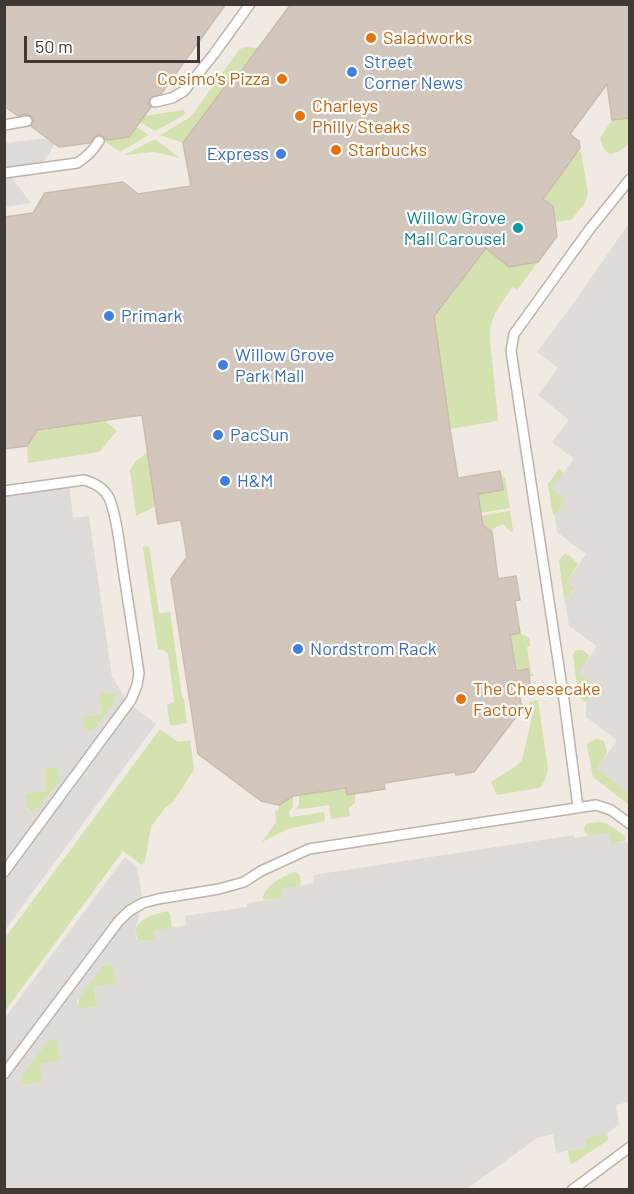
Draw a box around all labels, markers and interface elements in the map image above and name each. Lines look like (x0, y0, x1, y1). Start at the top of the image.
scale bar (27, 24, 202, 62)
place label: Saladworks (383, 27, 472, 49)
marker: Saladworks (364, 31, 378, 45)
text: 50 m (35, 35, 73, 57)
place label: Street Corner News (364, 51, 463, 94)
marker: Street Corner News (345, 65, 359, 79)
place label: Cosimo's Pizza (157, 68, 270, 90)
marker: Cosimo's Pizza (275, 72, 289, 86)
place label: Charleys Philly Steaks (312, 95, 410, 138)
marker: Charleys Philly Steaks (293, 109, 307, 123)
place label: Starbucks (348, 139, 427, 161)
place label: Express (207, 143, 269, 165)
marker: Starbucks (329, 143, 343, 157)
marker: Express (274, 147, 288, 161)
place label: Willow Grove Mall Carousel (404, 207, 506, 250)
marker: Willow Grove Mall Carousel (511, 221, 525, 235)
place label: Primark (121, 305, 182, 327)
marker: Primark (102, 309, 116, 323)
place label: Willow Grove Park Mall (235, 344, 334, 386)
marker: Willow Grove Park Mall (216, 358, 230, 372)
place label: PacSun (230, 424, 289, 446)
marker: PacSun (211, 428, 225, 442)
place label: H&M (237, 470, 273, 492)
marker: H&M (218, 474, 232, 488)
place label: Nordstrom Rack (310, 638, 437, 660)
marker: Nordstrom Rack (291, 642, 305, 656)
place label: The Cheesecake Factory (473, 678, 601, 720)
marker: The Cheesecake Factory (454, 692, 468, 706)

